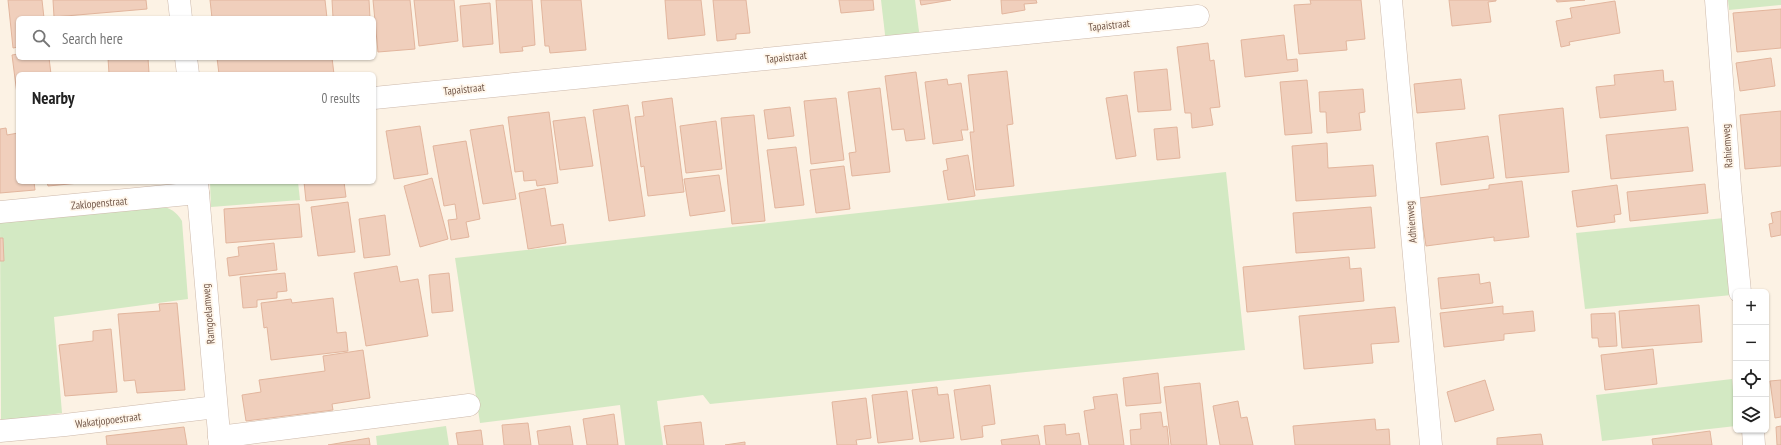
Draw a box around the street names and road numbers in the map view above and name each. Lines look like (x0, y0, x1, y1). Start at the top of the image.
street label: Tapaistraat (1088, 16, 1130, 34)
street label: Tapaistraat (765, 48, 807, 66)
street label: Tapaistraat (443, 80, 485, 98)
street label: Rahiemweg (1718, 123, 1736, 169)
street label: Zaklopenstraat (70, 194, 128, 212)
street label: Adhienweg (1402, 200, 1420, 244)
street label: Ramgoelamweg (198, 283, 218, 345)
street label: Wakatjopoestraat (74, 409, 142, 431)

